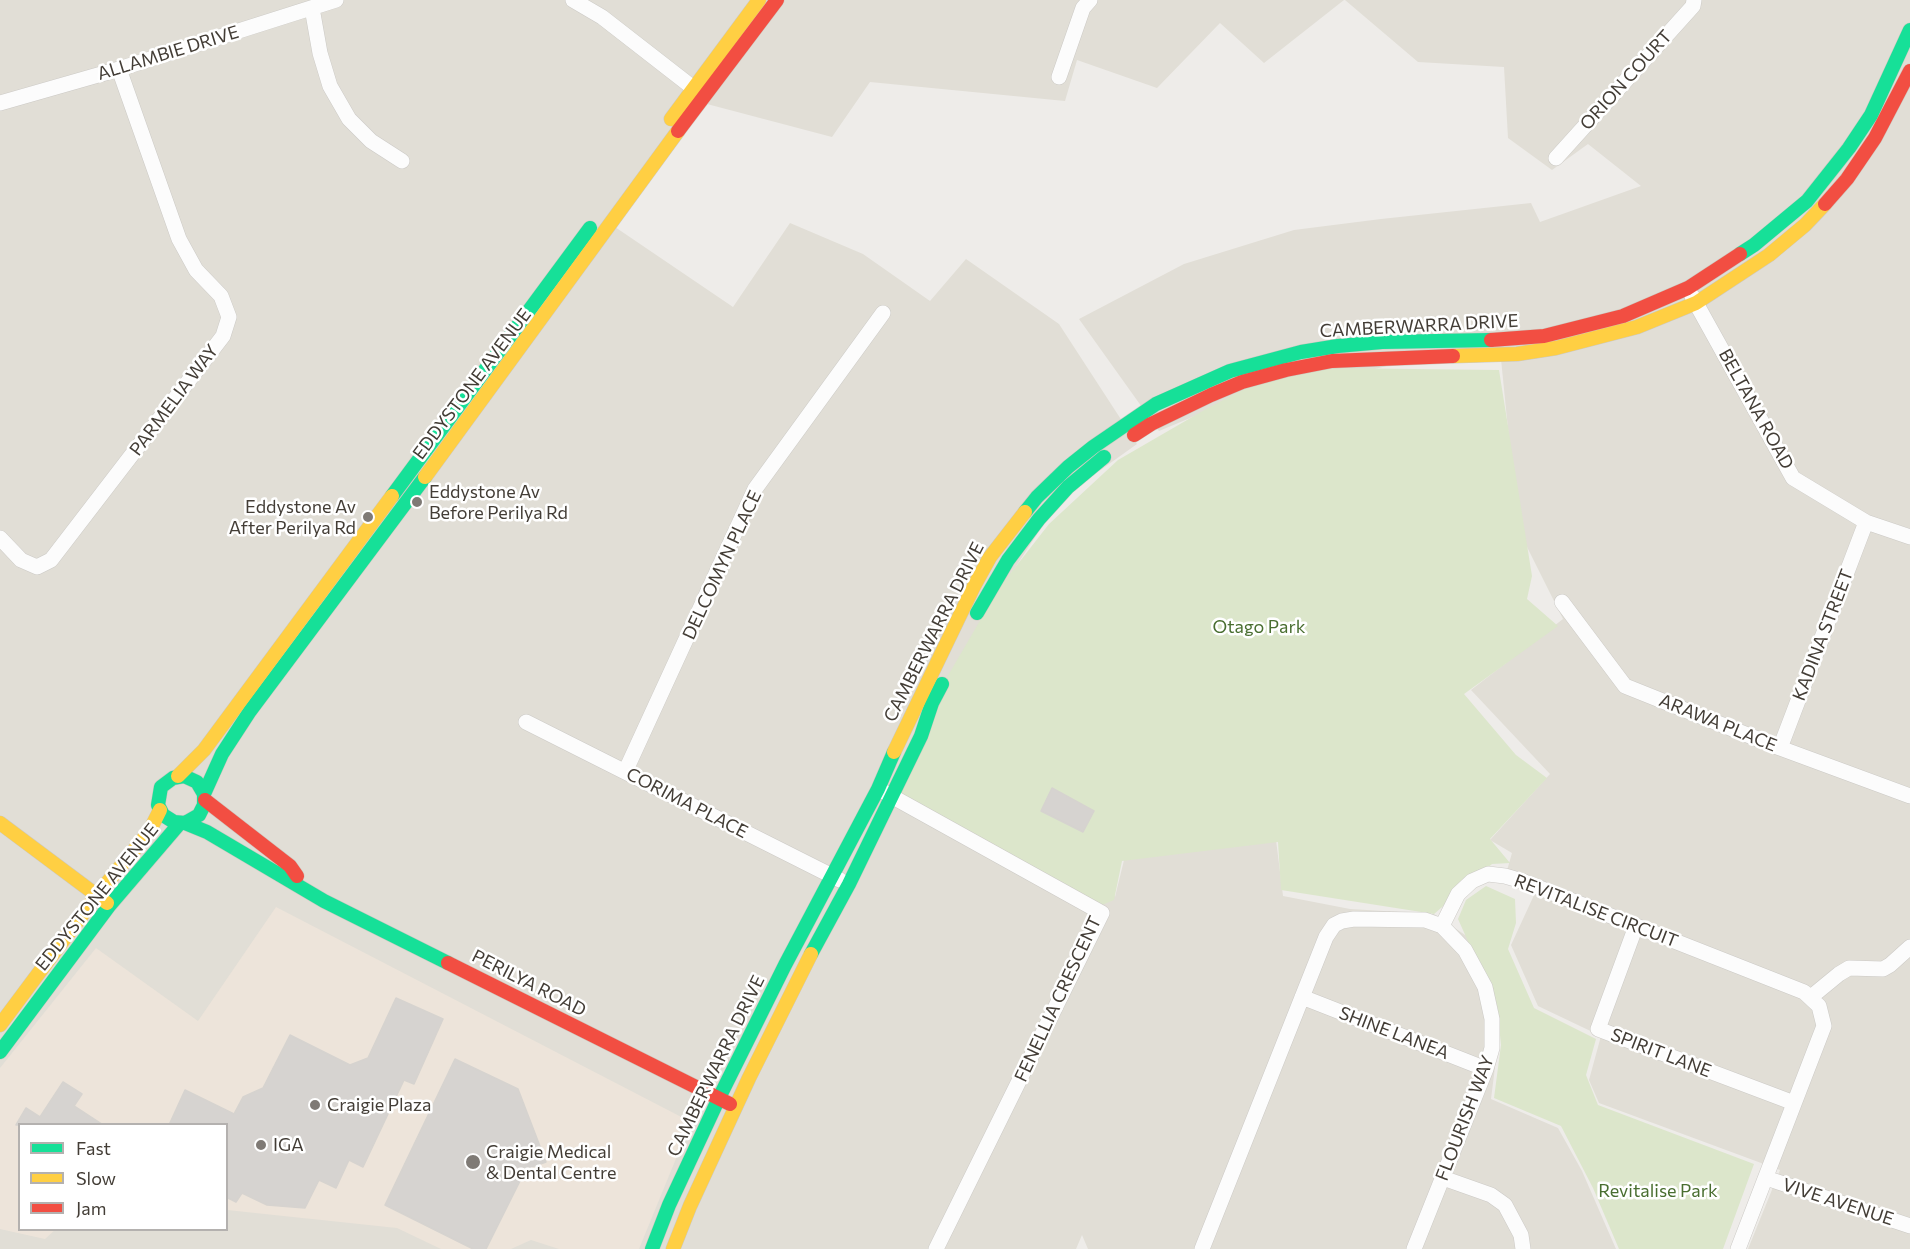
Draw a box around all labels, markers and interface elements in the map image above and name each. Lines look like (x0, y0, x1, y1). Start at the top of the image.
street label: ALLAMBIE DRIVE (95, 21, 241, 85)
street label: ORION COURT (1576, 26, 1676, 134)
street label: EDDYSTONE AVENUE (408, 304, 536, 464)
street label: CAMBERWARRA DRIVE (1319, 310, 1519, 342)
street label: PARMELIA WAY (125, 340, 223, 460)
street label: BELTANA ROAD (1714, 345, 1798, 473)
place label: Eddystone Av Before Perilya Rd (429, 481, 568, 524)
street label: DELCOMYN PLACE (678, 487, 766, 643)
marker: Eddystone Av Before Perilya Rd (410, 495, 424, 509)
place label: Eddystone Av After Perilya Rd (229, 496, 356, 538)
marker: Eddystone Av After Perilya Rd (361, 510, 375, 524)
street label: CAMBERWARRA DRIVE (879, 539, 989, 725)
street label: KADINA STREET (1788, 566, 1858, 704)
park label: Otago Park (1213, 616, 1305, 638)
street label: ARAWA PLACE (1656, 690, 1780, 756)
street label: CORIMA PLACE (623, 763, 751, 843)
street label: EDDYSTONE AVENUE (31, 819, 163, 975)
street label: REVITALISE CIRCUIT (1511, 870, 1681, 952)
street label: FENELLIA CRESCENT (1010, 913, 1106, 1085)
street label: PERILYA ROAD (468, 945, 590, 1021)
street label: CAMBERWARRA DRIVE (663, 972, 769, 1160)
street label: SHINE LANEA (1336, 1002, 1452, 1064)
street label: SPIRIT LANE (1608, 1024, 1714, 1082)
street label: FLOURISH WAY (1431, 1052, 1499, 1184)
place label: Craigie Plaza (327, 1094, 431, 1116)
marker: Craigie Plaza (308, 1098, 322, 1112)
legend (18, 1123, 228, 1231)
place label: IGA (273, 1134, 304, 1156)
text: Fast (76, 1137, 111, 1159)
marker: IGA (254, 1138, 268, 1152)
place label: Craigie Medical & Dental Centre (486, 1141, 616, 1184)
marker: Craigie Medical & Dental Centre (464, 1153, 482, 1171)
text: Slow (76, 1167, 116, 1189)
street label: VIVE AVENUE (1780, 1174, 1896, 1230)
park label: Revitalise Park (1598, 1180, 1718, 1202)
text: Jam (76, 1197, 106, 1219)

